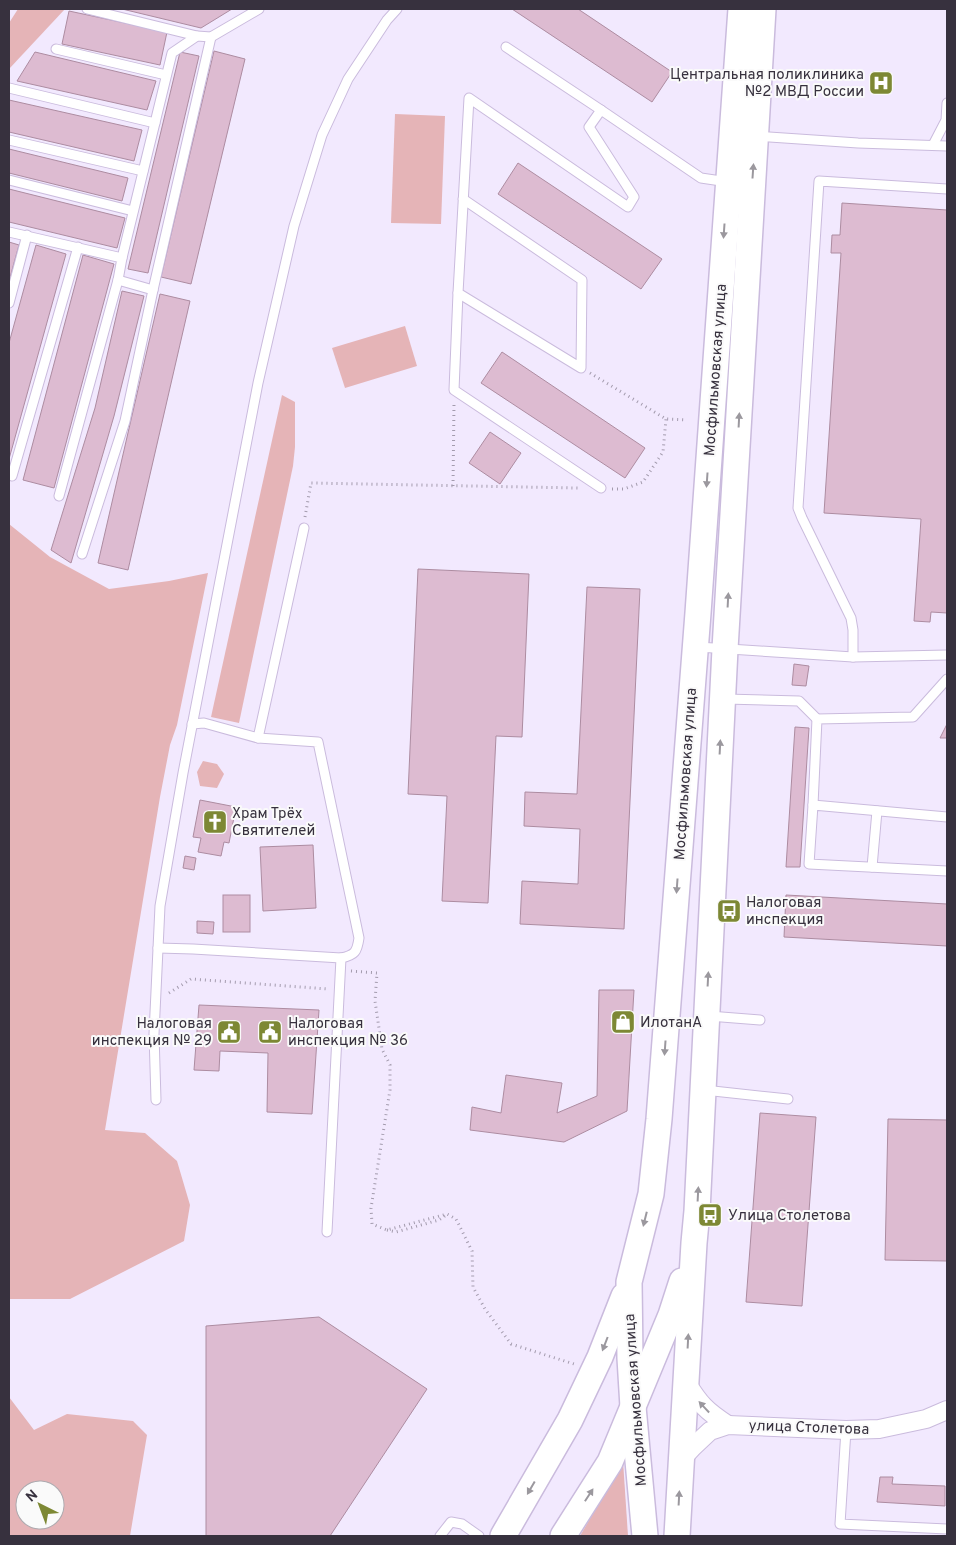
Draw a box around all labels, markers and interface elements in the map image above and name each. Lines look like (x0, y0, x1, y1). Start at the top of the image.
place label: Центральная поликлиника №2 МВД России (670, 66, 864, 102)
hospital icon: Центральная поликлиника №2 МВД России (868, 70, 894, 96)
one-way arrow (749, 163, 757, 179)
one-way arrow (720, 223, 728, 239)
street label: Мосфильмовская улица (701, 283, 732, 457)
one-way arrow (735, 412, 743, 428)
one-way arrow (703, 472, 711, 488)
one-way arrow (725, 592, 733, 608)
street label: Мосфильмовская улица (671, 687, 702, 861)
one-way arrow (717, 739, 725, 755)
place label: Храм Трёх Святителей (232, 805, 315, 841)
church icon: Храм Трёх Святителей (202, 809, 228, 835)
one-way arrow (673, 879, 681, 895)
place label: Налоговая инспекция (746, 894, 824, 930)
bus stop icon: Налоговая инспекция (716, 898, 742, 924)
one-way arrow (705, 971, 713, 987)
shop icon: ИлотанА (610, 1009, 636, 1035)
place label: ИлотанА (640, 1014, 702, 1033)
place label: Налоговая инспекция № 29 (92, 1015, 212, 1051)
place label: Налоговая инспекция № 36 (288, 1015, 408, 1051)
public building icon: Налоговая инспекция № 29 (216, 1019, 242, 1045)
public building icon: Налоговая инспекция № 36 (257, 1019, 283, 1045)
one-way arrow (660, 1041, 668, 1057)
one-way arrow (694, 1186, 702, 1202)
bus stop icon: Улица Столетова (697, 1202, 723, 1228)
place label: Улица Столетова (728, 1207, 851, 1226)
one-way arrow (641, 1212, 649, 1227)
street label: Мосфильмовская улица (621, 1313, 652, 1487)
one-way arrow (685, 1333, 693, 1349)
one-way arrow (601, 1337, 609, 1352)
one-way arrow (698, 1401, 710, 1413)
street label: улица Столетова (748, 1417, 870, 1440)
north arrow (15, 1480, 65, 1530)
one-way arrow (526, 1482, 535, 1495)
text: N (23, 1487, 42, 1506)
one-way arrow (584, 1489, 593, 1502)
one-way arrow (676, 1490, 684, 1506)

